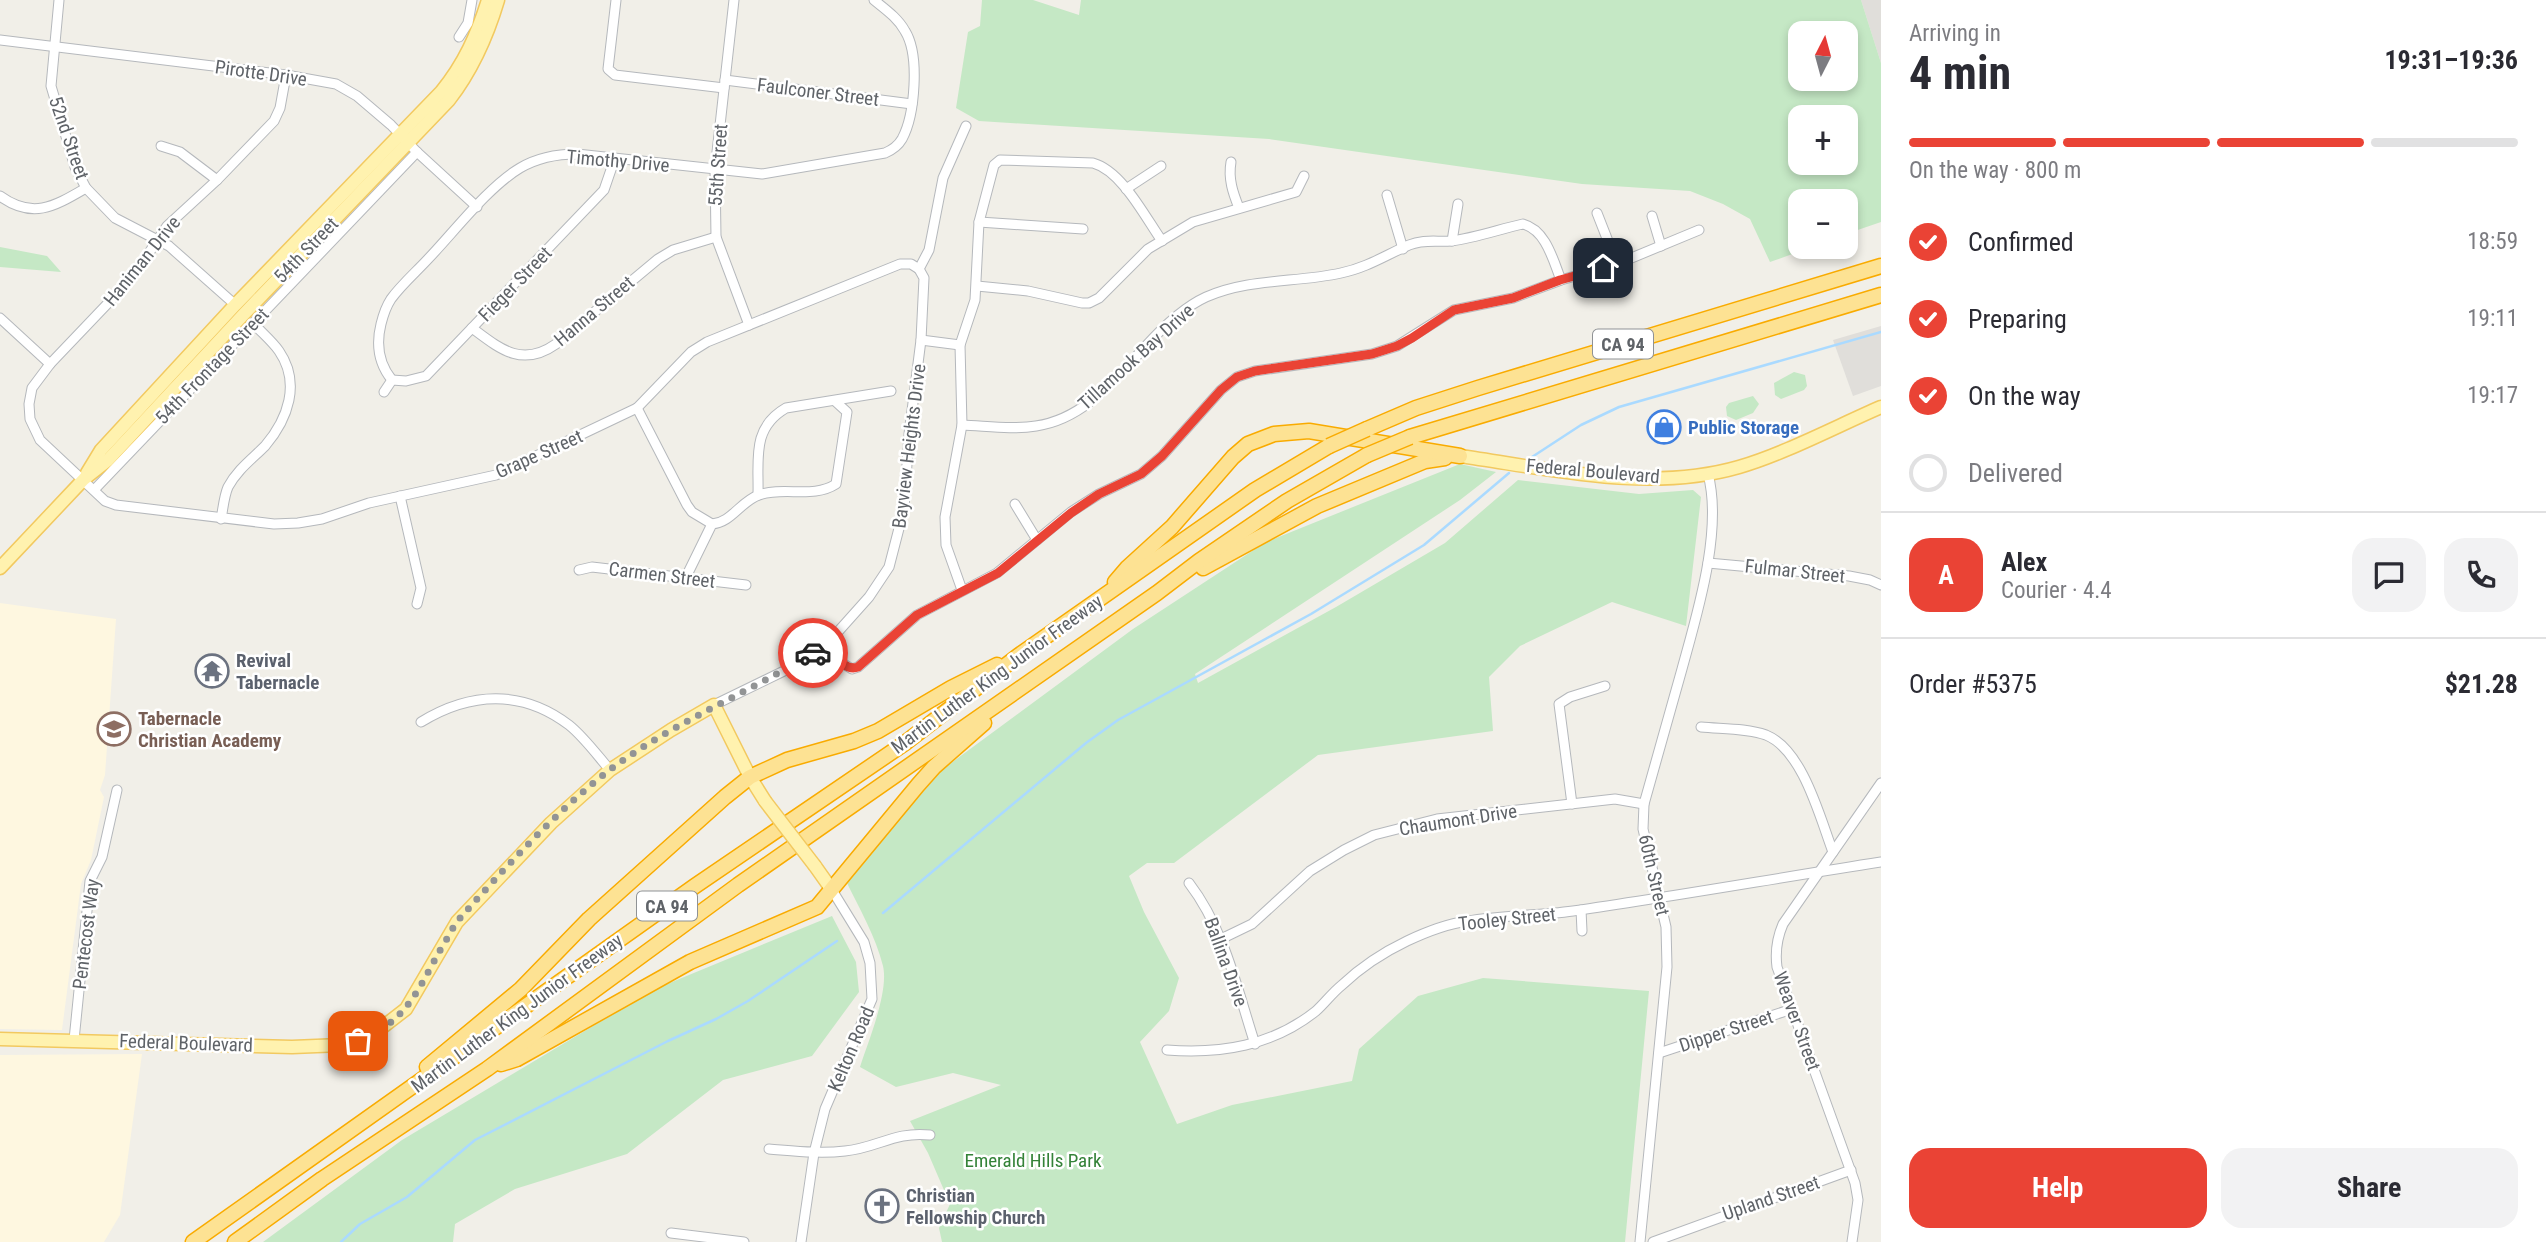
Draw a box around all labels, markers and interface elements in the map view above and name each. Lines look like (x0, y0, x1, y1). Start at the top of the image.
text: Arriving in (1909, 20, 2001, 47)
north arrow (1788, 21, 1858, 91)
map controls (1788, 21, 1858, 259)
text: 19:31–19:36 (2384, 45, 2518, 75)
text: 4 min (1909, 46, 2011, 100)
street label: Pirotte Drive (214, 55, 308, 91)
street label: Faulconer Street (756, 73, 880, 111)
street label: 52nd Street (44, 93, 94, 183)
button: + (1788, 105, 1858, 175)
street label: 55th Street (704, 123, 732, 207)
street label: Timothy Drive (566, 145, 670, 177)
text: On the way · 800 m (1909, 157, 2081, 184)
button: − (1788, 189, 1858, 259)
street label: Haniman Drive (99, 211, 185, 311)
street label: 54th Street (269, 212, 343, 288)
icon: check (1909, 223, 1947, 261)
text: Confirmed (1968, 227, 2074, 257)
text: 18:59 (2467, 228, 2518, 255)
pin (1573, 238, 1633, 298)
street label: Fieger Street (474, 242, 556, 326)
icon: home (1584, 249, 1622, 287)
street label: Hanna Street (549, 271, 639, 351)
street label: Tillamook Bay Drive (1073, 299, 1199, 415)
icon: check (1909, 300, 1947, 338)
street label: 54th Frontage Street (151, 303, 273, 429)
text: Preparing (1968, 304, 2067, 334)
text: 19:11 (2467, 305, 2518, 332)
road number: CA 94 (1593, 330, 1653, 358)
street label: Bayview Heights Drive (888, 362, 931, 530)
icon: check (1909, 377, 1947, 415)
text: On the way (1968, 381, 2081, 411)
text: 19:17 (2467, 382, 2518, 409)
shop icon: Public Storage (1645, 408, 1683, 446)
place label: Public Storage (1688, 416, 1799, 439)
street label: Grape Street (492, 425, 586, 483)
street label: Federal Boulevard (1525, 454, 1661, 488)
text: Delivered (1968, 458, 2063, 488)
button: chat (2352, 538, 2426, 612)
button: phone (2444, 538, 2518, 612)
text: Alex (2001, 547, 2047, 577)
street label: Fulmar Street (1744, 554, 1846, 588)
street label: Carmen Street (608, 557, 716, 593)
text: A (1938, 560, 1954, 590)
text: Courier · 4.4 (2001, 577, 2112, 604)
street label: Martin Luther King Junior Freeway (887, 589, 1107, 758)
courier (778, 618, 848, 688)
icon: car (794, 634, 832, 672)
place label: Revival Tabernacle (236, 649, 319, 694)
temple icon: Revival Tabernacle (193, 652, 231, 690)
text: Order #5375 (1909, 669, 2037, 699)
text: $21.28 (2445, 669, 2518, 699)
place label: Tabernacle Christian Academy (138, 707, 282, 752)
school or university icon: Tabernacle Christian Academy (95, 710, 133, 748)
street label: Chaumont Drive (1397, 799, 1519, 841)
street label: 60th Street (1634, 832, 1674, 918)
street label: Pentecost Way (68, 877, 104, 991)
road number: CA 94 (637, 891, 697, 920)
street label: Tooley Street (1457, 902, 1557, 936)
street label: Ballina Drive (1199, 914, 1253, 1010)
street label: Martin Luther King Junior Freeway (407, 928, 627, 1097)
street label: Weaver Street (1768, 968, 1826, 1074)
street label: Kelton Road (823, 1003, 879, 1095)
street label: Dipper Street (1676, 1005, 1776, 1057)
pin (328, 1011, 388, 1071)
icon: bag (339, 1022, 377, 1060)
street label: Federal Boulevard (119, 1029, 253, 1057)
button: Help (1909, 1148, 2207, 1228)
button: Share (2221, 1148, 2518, 1228)
park label: Emerald Hills Park (964, 1149, 1102, 1172)
street label: Upland Street (1719, 1171, 1823, 1225)
place label: Christian Fellowship Church (906, 1184, 1045, 1229)
church icon: Christian Fellowship Church (863, 1187, 901, 1225)

